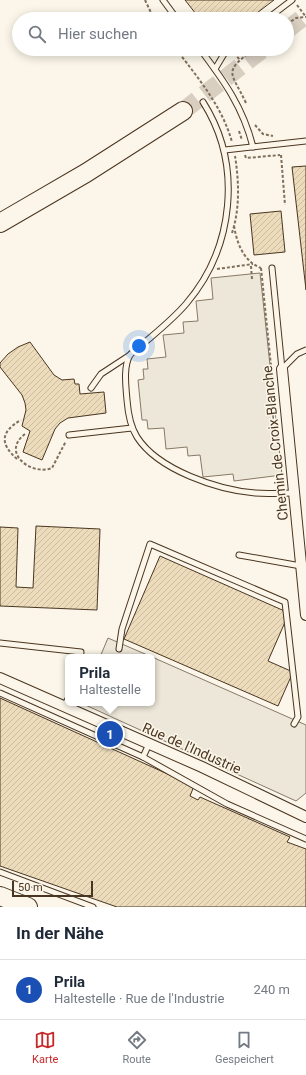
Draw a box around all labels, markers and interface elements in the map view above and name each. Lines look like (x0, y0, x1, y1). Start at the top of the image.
search box (12, 12, 294, 56)
icon: search (26, 23, 48, 45)
text: Hier suchen (58, 25, 137, 43)
your location (129, 336, 149, 356)
street label: Chemin de Croix-Blanche (259, 365, 291, 521)
popup (65, 654, 155, 706)
text: Prila (79, 664, 110, 682)
text: Haltestelle (79, 682, 141, 697)
pin: 1 (97, 719, 123, 749)
street label: Rue de l'Industrie (140, 719, 244, 777)
scale bar (12, 879, 93, 898)
text: 50 m (18, 881, 43, 894)
text: In der Nähe (16, 923, 104, 943)
text: Prila (54, 973, 85, 991)
text: 1 (25, 982, 33, 997)
text: 240 m (253, 982, 290, 997)
text: Haltestelle · Rue de l'Industrie (54, 991, 224, 1006)
tab: Karte (32, 1029, 58, 1066)
tab: Route (122, 1029, 151, 1066)
tab: Gespeichert (215, 1029, 274, 1066)

